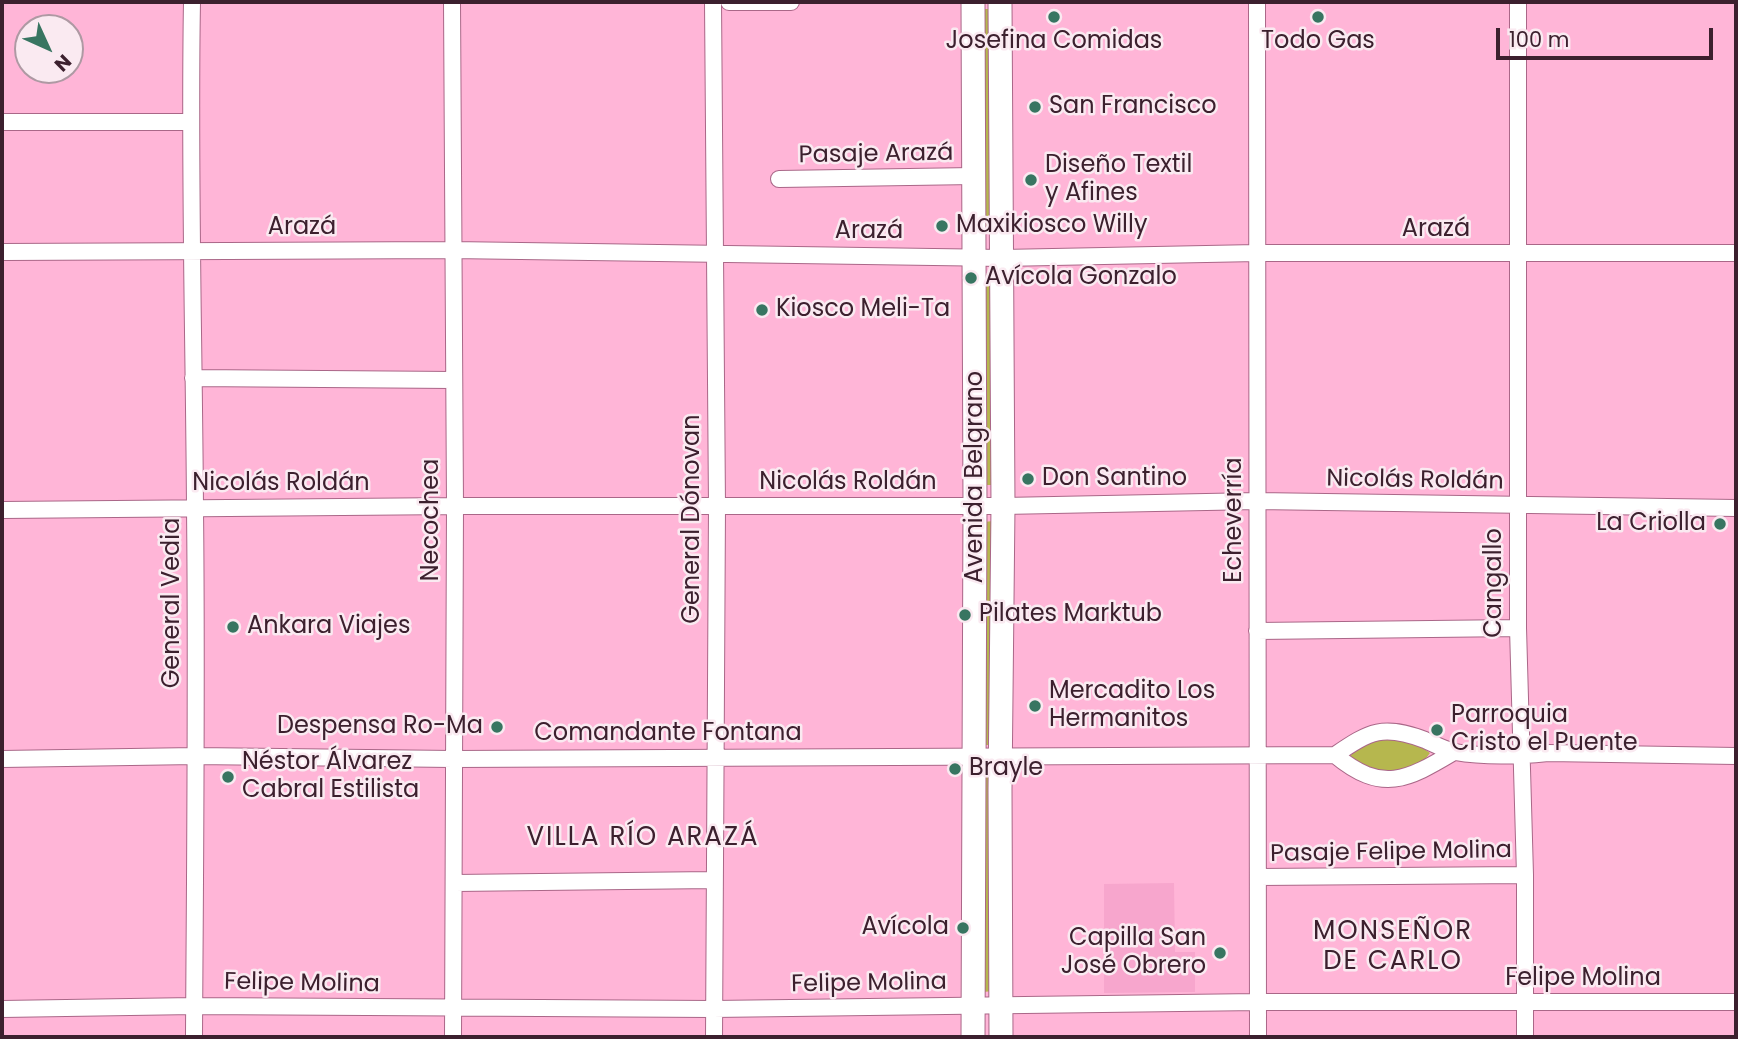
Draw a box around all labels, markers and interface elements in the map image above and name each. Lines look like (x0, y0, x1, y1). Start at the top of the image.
marker: Josefina Comidas (1046, 9, 1062, 25)
marker: Todo Gas (1310, 9, 1326, 25)
north arrow (14, 14, 84, 84)
scale bar (1500, 14, 1717, 58)
text: 100 m (1509, 25, 1569, 54)
place label: Josefina Comidas (946, 28, 1162, 56)
place label: Todo Gas (1261, 28, 1375, 56)
text: N (48, 48, 77, 77)
place label: San Francisco (1049, 93, 1217, 121)
marker: San Francisco (1027, 99, 1043, 115)
street label: Pasaje Arazá (798, 139, 954, 171)
place label: Diseño Textil y Afines (1045, 152, 1192, 208)
marker: Diseño Textil y Afines (1023, 172, 1039, 188)
place label: Maxikiosco Willy (956, 212, 1147, 240)
street label: Arazá (268, 214, 336, 242)
street label: Arazá (1402, 216, 1470, 244)
street label: Arazá (835, 218, 903, 246)
marker: Maxikiosco Willy (934, 218, 950, 234)
place label: Avícola Gonzalo (985, 264, 1177, 292)
marker: Avícola Gonzalo (963, 270, 979, 286)
place label: Kiosco Meli-Ta (776, 296, 950, 324)
marker: Kiosco Meli-Ta (754, 302, 770, 318)
street label: Avenida Belgrano (962, 371, 990, 583)
street label: General Dónovan (679, 414, 707, 624)
street label: Echeverría (1221, 457, 1249, 583)
street label: Necochea (418, 459, 446, 581)
place label: Don Santino (1042, 465, 1187, 493)
street label: Nicolás Roldán (1326, 465, 1504, 497)
street label: Nicolás Roldán (759, 469, 937, 497)
street label: Nicolás Roldán (192, 470, 370, 498)
marker: Don Santino (1020, 471, 1036, 487)
place label: La Criolla (1596, 510, 1706, 538)
marker: La Criolla (1712, 516, 1728, 532)
street label: General Vedia (159, 518, 187, 688)
street label: Cangallo (1481, 528, 1509, 638)
place label: Pilates Marktub (979, 601, 1162, 629)
marker: Pilates Marktub (957, 607, 973, 623)
place label: Ankara Viajes (247, 613, 410, 641)
marker: Ankara Viajes (225, 619, 241, 635)
place label: Mercadito Los Hermanitos (1049, 678, 1215, 734)
marker: Mercadito Los Hermanitos (1027, 698, 1043, 714)
place label: Parroquia Cristo el Puente (1451, 702, 1638, 758)
place label: Despensa Ro-Ma (277, 713, 483, 741)
marker: Despensa Ro-Ma (489, 719, 505, 735)
street label: Comandante Fontana (534, 720, 802, 748)
marker: Parroquia Cristo el Puente (1429, 722, 1445, 738)
place label: Néstor Álvarez Cabral Estilista (242, 749, 419, 805)
place label: Brayle (969, 755, 1043, 783)
marker: Brayle (947, 761, 963, 777)
marker: Néstor Álvarez Cabral Estilista (220, 769, 236, 785)
district label: VILLA RÍO ARAZÁ (528, 822, 758, 854)
street label: Pasaje Felipe Molina (1270, 836, 1512, 870)
place label: Avícola (861, 914, 949, 942)
district label: MONSEÑOR DE CARLO (1314, 916, 1472, 978)
marker: Avícola (955, 920, 971, 936)
place label: Capilla San José Obrero (1061, 925, 1206, 981)
marker: Capilla San José Obrero (1212, 945, 1228, 961)
street label: Felipe Molina (1505, 965, 1661, 993)
street label: Felipe Molina (224, 968, 380, 1000)
street label: Felipe Molina (791, 968, 947, 1000)

